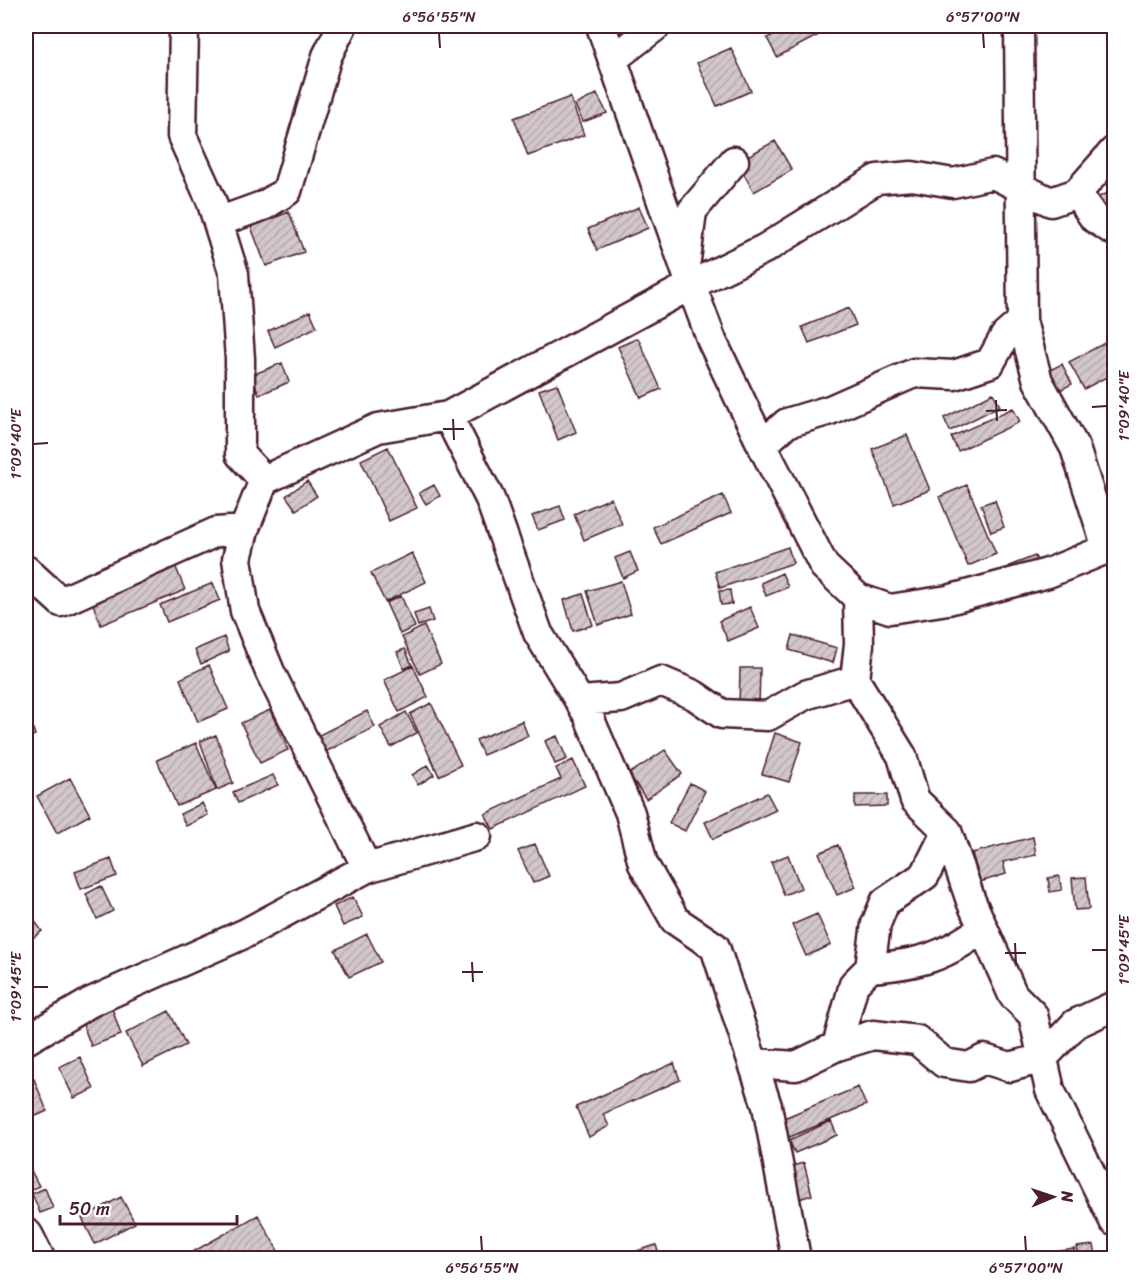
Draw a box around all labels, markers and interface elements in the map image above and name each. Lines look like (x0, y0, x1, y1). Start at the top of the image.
text: 6°56'55"N (402, 4, 476, 30)
text: 6°57'00"N (946, 4, 1021, 30)
text: 1°09'40"E (1111, 369, 1137, 441)
text: 1°09'40"E (3, 407, 29, 479)
text: 1°09'45"E (1111, 913, 1137, 985)
text: 1°09'45"E (3, 950, 29, 1022)
north arrow (1023, 1167, 1083, 1227)
scale bar (60, 1188, 237, 1226)
text: N (1053, 1189, 1082, 1203)
text: 50 m (69, 1193, 110, 1225)
text: 6°56'55"N (445, 1255, 519, 1281)
text: 6°57'00"N (989, 1255, 1064, 1281)

